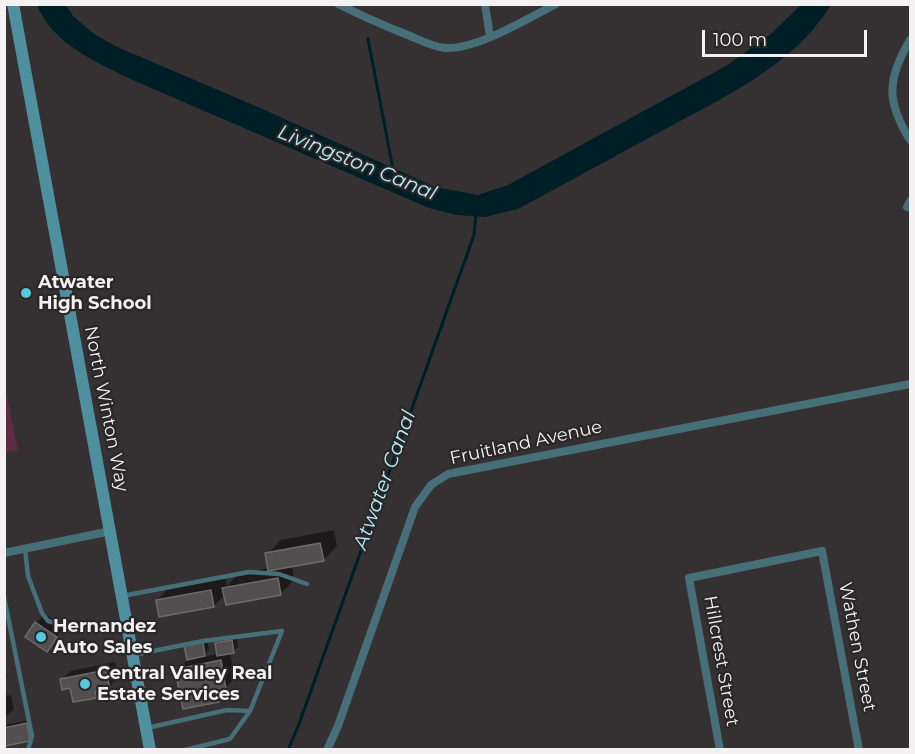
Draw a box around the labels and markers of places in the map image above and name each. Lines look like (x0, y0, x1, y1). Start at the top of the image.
place label: Atwater High School (38, 272, 152, 314)
marker: Atwater High School (19, 286, 33, 300)
place label: Hernandez Auto Sales (53, 616, 156, 658)
marker: Hernandez Auto Sales (34, 630, 48, 644)
place label: Central Valley Real Estate Services (97, 663, 272, 706)
marker: Central Valley Real Estate Services (78, 677, 92, 691)

